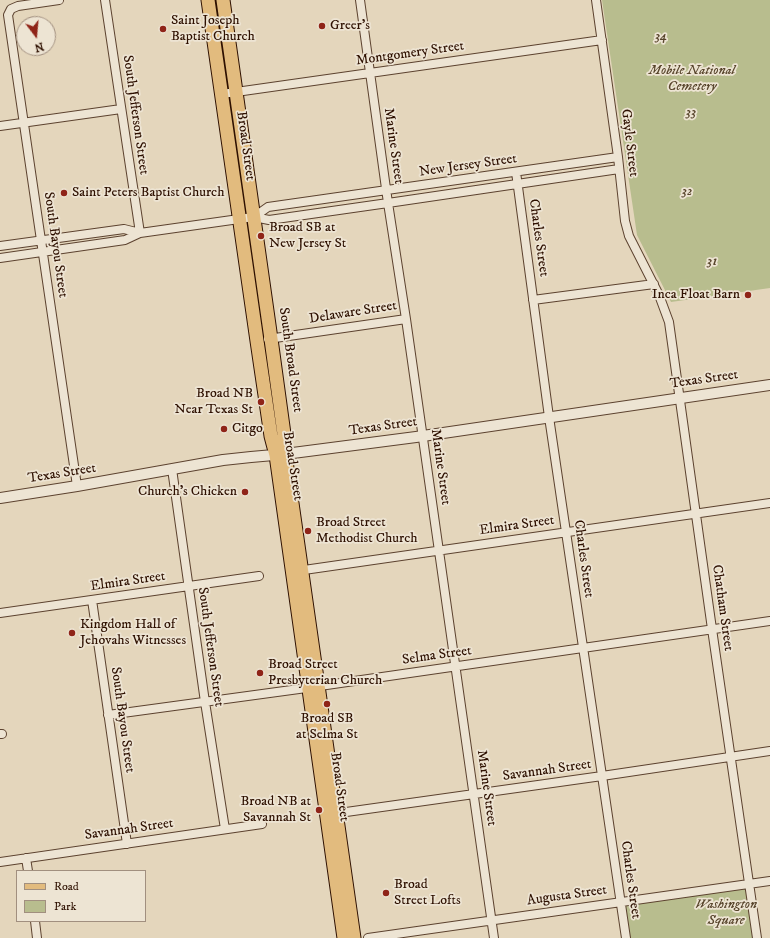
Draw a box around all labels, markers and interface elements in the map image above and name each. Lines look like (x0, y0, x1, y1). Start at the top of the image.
place label: Saint Joseph Baptist Church (171, 13, 255, 46)
north arrow (16, 16, 56, 56)
place label: Greer's (330, 18, 370, 34)
marker: Greer's (317, 21, 327, 31)
marker: Saint Joseph Baptist Church (158, 24, 168, 34)
park label: 34 (655, 29, 667, 45)
street label: Montgomery Street (355, 38, 465, 70)
text: N (33, 39, 45, 55)
street label: South Jefferson Street (118, 54, 152, 176)
park label: Mobile National Cemetery (649, 63, 735, 96)
park label: 33 (686, 105, 696, 121)
street label: Marine Street (379, 107, 407, 185)
street label: Gayle Street (617, 108, 641, 178)
street label: Broad Street (232, 110, 258, 182)
street label: New Jersey Street (418, 151, 518, 181)
park label: 32 (682, 184, 692, 200)
place label: Saint Peters Baptist Church (72, 185, 224, 201)
marker: Saint Peters Baptist Church (59, 188, 69, 198)
street label: South Bayou Street (39, 191, 71, 299)
street label: Charles Street (524, 198, 552, 278)
place label: Broad SB at New Jersey St (269, 220, 346, 252)
marker: Broad SB at New Jersey St (256, 231, 266, 241)
park label: 31 (707, 254, 717, 270)
place label: Inca Float Barn (652, 287, 740, 303)
marker: Inca Float Barn (743, 290, 753, 300)
street label: Delaware Street (308, 298, 398, 328)
street label: South Broad Street (274, 307, 306, 413)
street label: Texas Street (669, 367, 739, 393)
place label: Broad NB Near Texas St (175, 386, 253, 418)
marker: Broad NB Near Texas St (256, 397, 266, 407)
street label: Texas Street (348, 414, 418, 440)
place label: Citgo (232, 421, 263, 437)
marker: Citgo (219, 424, 229, 434)
street label: Marine Street (426, 428, 454, 506)
street label: Broad Street (278, 430, 306, 502)
street label: Texas Street (27, 460, 97, 488)
place label: Church's Chicken (138, 484, 237, 500)
marker: Church's Chicken (240, 487, 250, 497)
street label: Elmira Street (478, 512, 556, 540)
place label: Broad Street Methodist Church (316, 515, 418, 548)
street label: Charles Street (569, 519, 597, 599)
marker: Broad Street Methodist Church (303, 526, 313, 536)
street label: Chatham Street (708, 564, 736, 652)
street label: Elmira Street (89, 568, 167, 596)
street label: South Jefferson Street (193, 586, 227, 708)
place label: Kingdom Hall of Jehovahs Witnesses (80, 617, 186, 650)
marker: Kingdom Hall of Jehovahs Witnesses (67, 628, 77, 638)
street label: Selma Street (401, 643, 473, 669)
place label: Broad Street Presbyterian Church (268, 657, 382, 690)
street label: South Bayou Street (106, 666, 138, 774)
marker: Broad Street Presbyterian Church (255, 668, 265, 678)
marker: Broad SB at Selma St (322, 699, 332, 709)
place label: Broad SB at Selma St (296, 711, 358, 744)
street label: Marine Street (472, 749, 500, 827)
street label: Broad Street (326, 751, 352, 823)
street label: Savannah Street (502, 756, 592, 786)
place label: Broad NB at Savannah St (240, 794, 311, 826)
marker: Broad NB at Savannah St (314, 805, 324, 815)
street label: Savannah Street (84, 815, 174, 845)
street label: Charles Street (616, 840, 644, 920)
legend (16, 870, 146, 922)
place label: Broad Street Lofts (394, 877, 461, 910)
text: Road (54, 879, 79, 894)
street label: Augusta Street (526, 882, 608, 910)
marker: Broad Street Lofts (381, 888, 391, 898)
park label: Washington Square (695, 897, 757, 930)
text: Park (54, 899, 76, 914)

